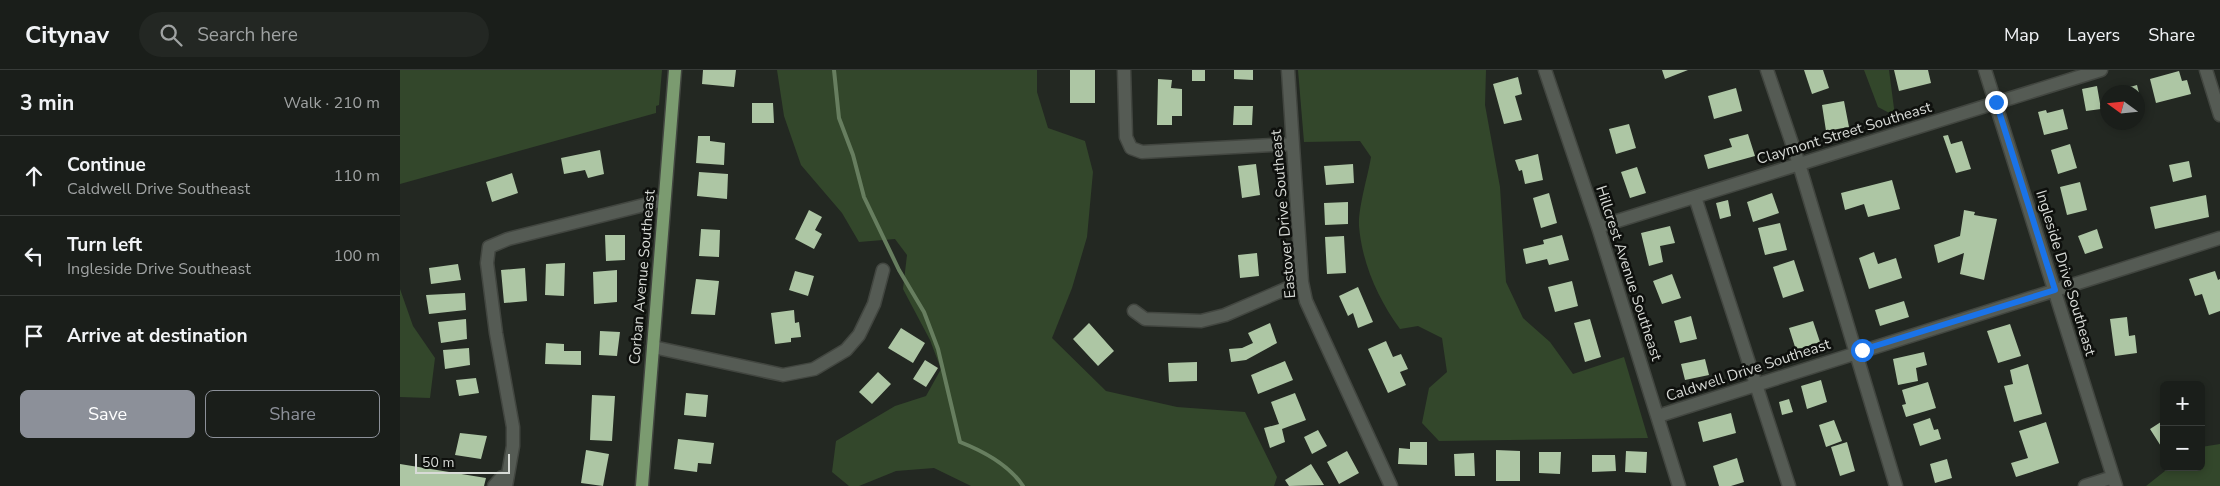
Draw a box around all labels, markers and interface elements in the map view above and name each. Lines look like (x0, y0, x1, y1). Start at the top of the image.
search box (139, 12, 489, 57)
text: Citynav (25, 19, 109, 51)
icon: search (157, 21, 185, 49)
text: Search here (197, 22, 298, 48)
text: Map (2004, 23, 2039, 47)
text: Layers (2067, 23, 2120, 47)
text: Share (2148, 23, 2195, 47)
north arrow (2100, 85, 2145, 130)
text: 3 min (20, 89, 74, 117)
route end (1985, 91, 2008, 114)
text: Walk · 210 m (284, 92, 380, 114)
street label: Claymont Street Southeast (1754, 97, 1935, 169)
street label: Eastover Drive Southeast (1266, 128, 1300, 299)
text: Continue (67, 152, 146, 178)
icon: ahead (20, 162, 48, 190)
text: 110 m (333, 165, 380, 187)
text: Caldwell Drive Southeast (67, 178, 250, 200)
street label: Hillcrest Avenue Southeast (1591, 183, 1667, 364)
street label: Corban Avenue Southeast (624, 188, 660, 365)
street label: Ingleside Drive Southeast (2031, 188, 2101, 359)
text: Turn left (67, 232, 142, 258)
icon: left (20, 242, 48, 270)
text: 100 m (333, 245, 380, 267)
text: Ingleside Drive Southeast (67, 258, 251, 280)
icon: arrive (20, 322, 48, 350)
text: Arrive at destination (67, 323, 248, 349)
street label: Caldwell Drive Southeast (1663, 334, 1833, 406)
route start (1851, 339, 1874, 362)
map controls (2160, 381, 2205, 471)
button: + (2160, 381, 2205, 426)
button: Save (20, 390, 195, 438)
button: Share (205, 390, 380, 438)
button: − (2160, 426, 2205, 471)
scale bar (415, 451, 510, 474)
text: 50 m (422, 453, 454, 472)

